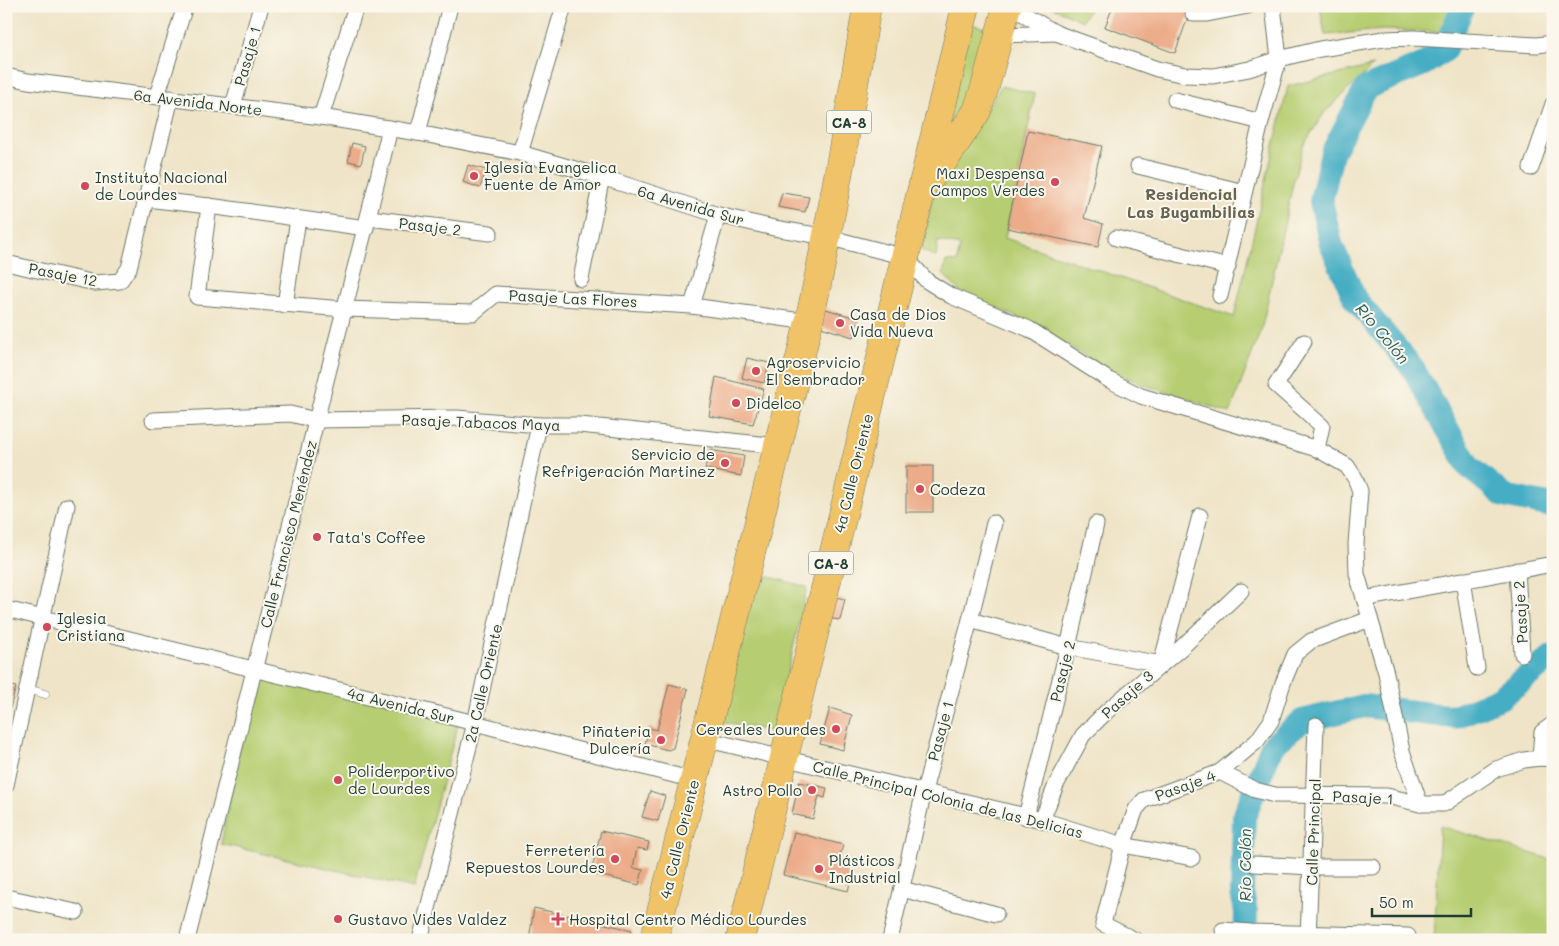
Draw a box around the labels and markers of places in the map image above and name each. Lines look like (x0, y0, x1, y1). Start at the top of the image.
place label: Iglesia Evangelica Fuente de Amor (484, 157, 617, 194)
place label: Maxi Despensa Campos Verdes (930, 163, 1045, 200)
place label: Instituto Nacional de Lourdes (95, 167, 228, 204)
marker: Iglesia Evangelica Fuente de Amor (468, 170, 480, 182)
marker: Maxi Despensa Campos Verdes (1049, 176, 1061, 188)
marker: Instituto Nacional de Lourdes (79, 180, 91, 192)
place label: Casa de Dios Vida Nueva (850, 304, 946, 341)
marker: Casa de Dios Vida Nueva (834, 317, 846, 329)
place label: Agroservicio El Sembrador (766, 352, 865, 389)
marker: Agroservicio El Sembrador (750, 365, 762, 377)
place label: Didelco (746, 393, 801, 413)
marker: Didelco (730, 397, 742, 409)
place label: Servicio de Refrigeración Martinez (542, 444, 715, 481)
marker: Servicio de Refrigeración Martinez (719, 457, 731, 469)
place label: Codeza (930, 479, 986, 499)
marker: Codeza (914, 483, 926, 495)
place label: Tata's Coffee (327, 527, 426, 547)
marker: Tata's Coffee (311, 531, 323, 543)
place label: Iglesia Cristiana (57, 608, 125, 645)
marker: Iglesia Cristiana (41, 621, 53, 633)
place label: Cereales Lourdes (696, 719, 826, 739)
place label: Piñateria Dulcería (582, 721, 651, 758)
marker: Cereales Lourdes (830, 723, 842, 735)
marker: Piñateria Dulcería (655, 734, 667, 746)
place label: Poliderportivo de Lourdes (348, 761, 455, 798)
marker: Poliderportivo de Lourdes (332, 774, 344, 786)
place label: Astro Pollo (722, 780, 802, 800)
marker: Astro Pollo (806, 784, 818, 796)
place label: Ferretería Repuestos Lourdes (466, 840, 605, 877)
place label: Plásticos Industrial (829, 850, 901, 887)
marker: Ferretería Repuestos Lourdes (609, 853, 621, 865)
marker: Plásticos Industrial (813, 863, 825, 875)
place label: Gustavo Vides Valdez (348, 909, 507, 929)
place label: Hospital Centro Médico Lourdes (569, 909, 807, 929)
marker: Hospital Centro Médico Lourdes (551, 912, 565, 926)
marker: Gustavo Vides Valdez (332, 913, 344, 925)

